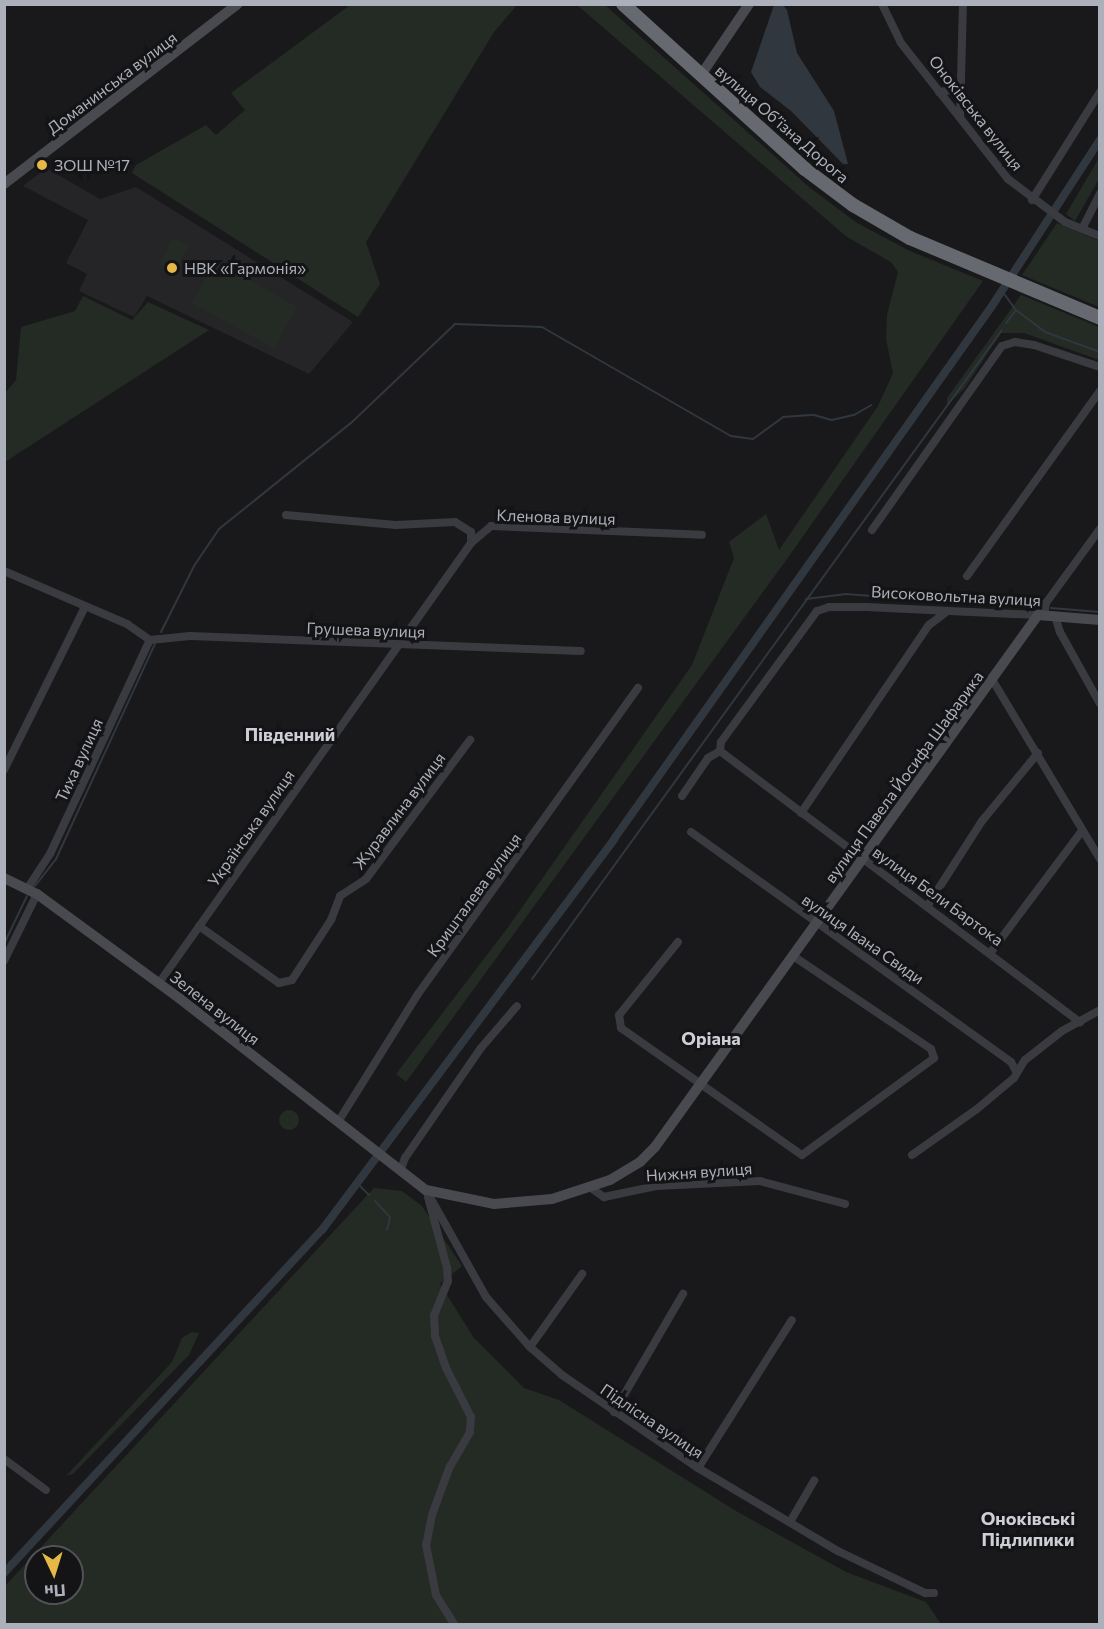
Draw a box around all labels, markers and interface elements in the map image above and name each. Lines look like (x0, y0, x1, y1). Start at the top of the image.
street label: Доманинська вулиця (43, 28, 181, 138)
street label: Оноківська вулиця (925, 51, 1027, 175)
street label: вулиця Обʼїзна Дорога (711, 61, 853, 187)
place label: ЗОШ №17 (54, 155, 130, 175)
marker: ЗОШ №17 (35, 158, 49, 172)
place label: НВК «Гармонія» (184, 258, 306, 278)
marker: НВК «Гармонія» (165, 261, 179, 275)
street label: Кленова вулиця (496, 505, 616, 529)
street label: Високовольтна вулиця (870, 582, 1042, 610)
street label: Грушева вулиця (306, 618, 426, 642)
street label: вулиця Павела Йосифа Шафарика (821, 667, 987, 887)
street label: Тиха вулиця (51, 715, 107, 805)
district label: Південний (245, 723, 335, 745)
street label: Журавлина вулиця (349, 749, 449, 873)
street label: Українська вулиця (204, 766, 298, 890)
street label: Кришталева вулиця (423, 829, 525, 961)
street label: вулиця Бели Бартока (869, 842, 1007, 950)
street label: вулиця Івана Свиди (798, 890, 928, 988)
street label: Зелена вулиця (167, 967, 263, 1049)
district label: Оріана (681, 1027, 741, 1049)
street label: Нижня вулиця (645, 1159, 753, 1185)
street label: Підлісна вулиця (597, 1380, 707, 1462)
district label: Оноківські Підлипики (981, 1508, 1075, 1550)
north arrow (24, 1545, 84, 1605)
text: Пн (44, 1581, 66, 1602)

